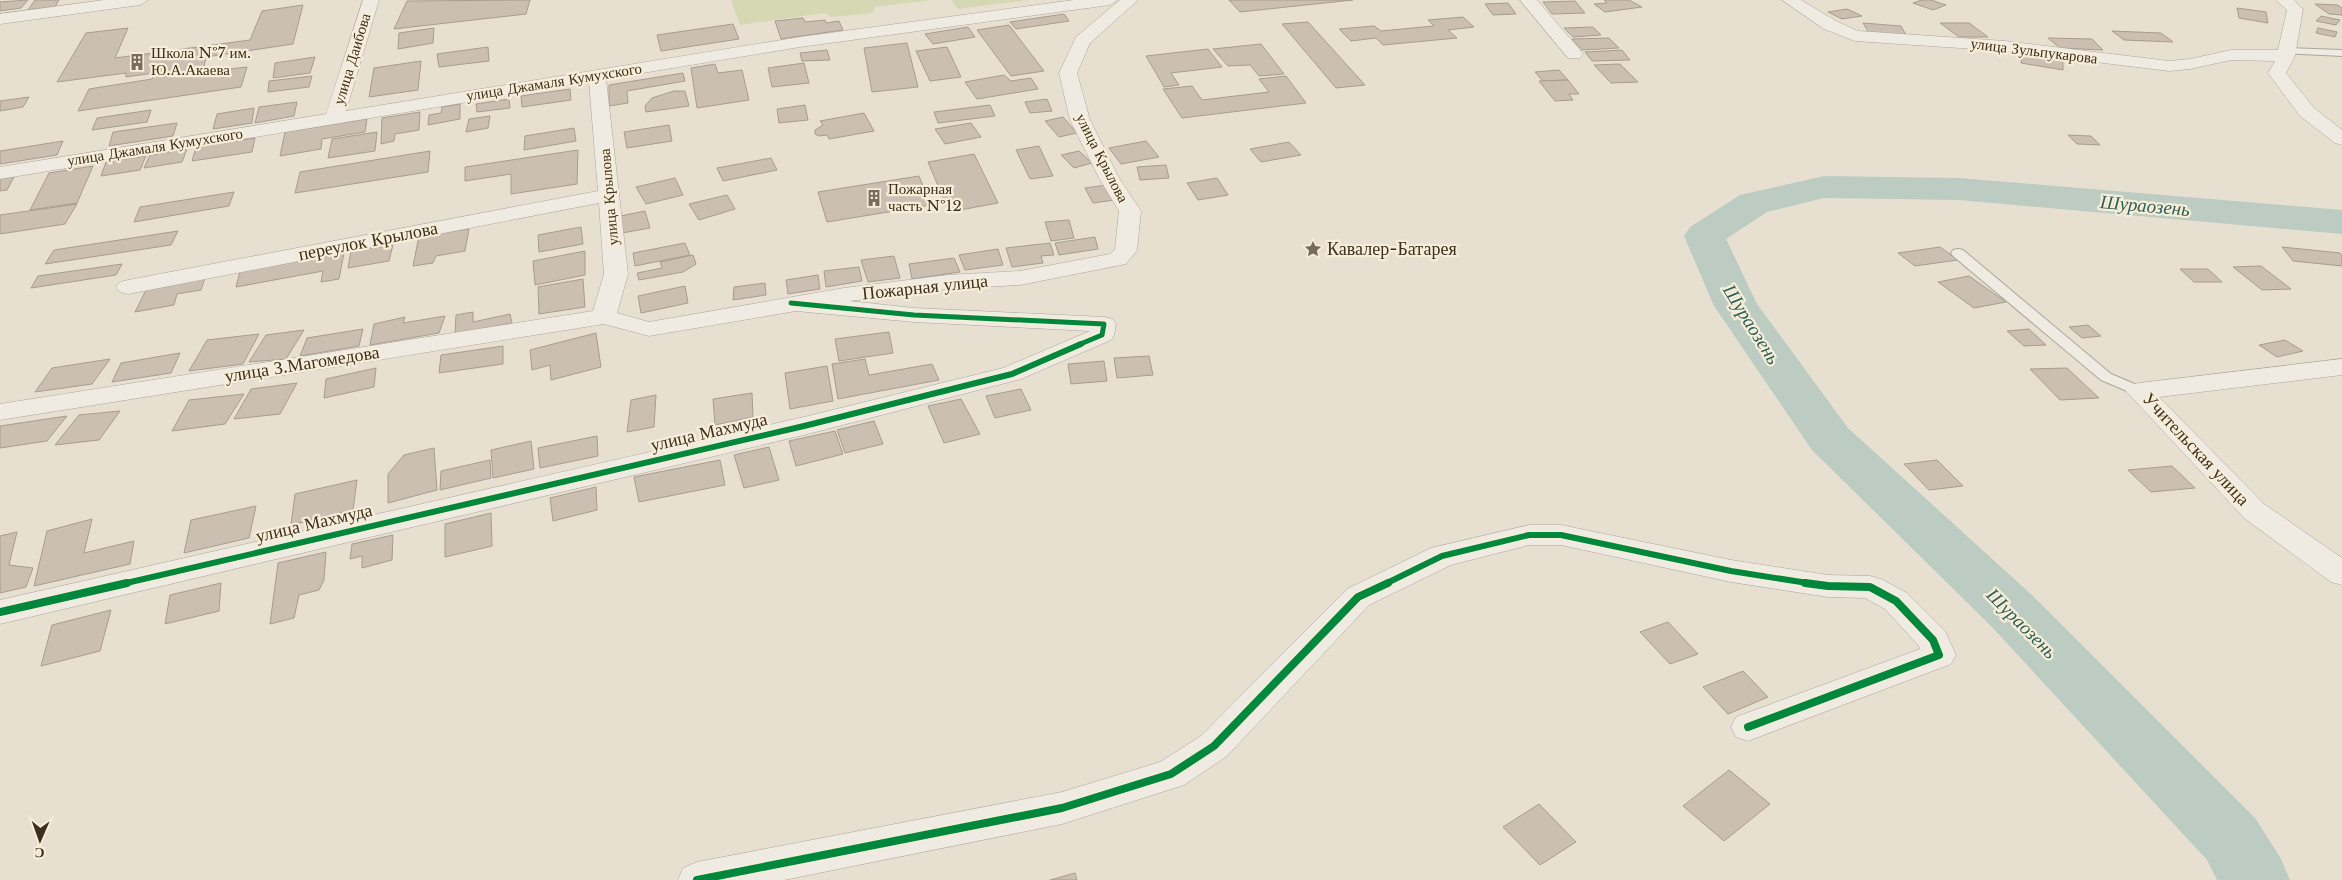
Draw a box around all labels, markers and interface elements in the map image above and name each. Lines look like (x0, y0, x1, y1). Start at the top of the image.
street label: улица Даибова (329, 10, 375, 107)
street label: улица Зульпукарова (1969, 33, 2099, 68)
place label: Школа №7 им. Ю.А.Акаева (151, 43, 251, 79)
building icon: Школа №7 им. Ю.А.Акаева (127, 52, 147, 72)
street label: улица Джамаля Кумухского (465, 58, 643, 105)
street label: улица Крылова (1072, 110, 1133, 206)
street label: улица Джамаля Кумухского (66, 123, 244, 170)
street label: улица Крылова (595, 147, 622, 246)
place label: Пожарная часть №12 (888, 179, 962, 215)
building icon: Пожарная часть №12 (864, 188, 884, 208)
water label: Шураозень (2098, 190, 2191, 221)
street label: переулок Крылова (296, 217, 440, 265)
place label: Кавалер-Батарея (1327, 238, 1457, 260)
place icon: Кавалер-Батарея (1303, 239, 1323, 259)
street label: Пожарная улица (861, 269, 989, 305)
water label: Шураозень (1717, 279, 1785, 369)
street label: улица З.Магомедова (223, 341, 381, 387)
street label: Учительская улица (2138, 388, 2254, 510)
street label: улица Махмуда (649, 408, 769, 456)
street label: улица Махмуда (254, 499, 374, 547)
water label: Шураозень (1981, 583, 2062, 664)
north arrow (15, 815, 65, 865)
text: С (34, 844, 45, 862)

